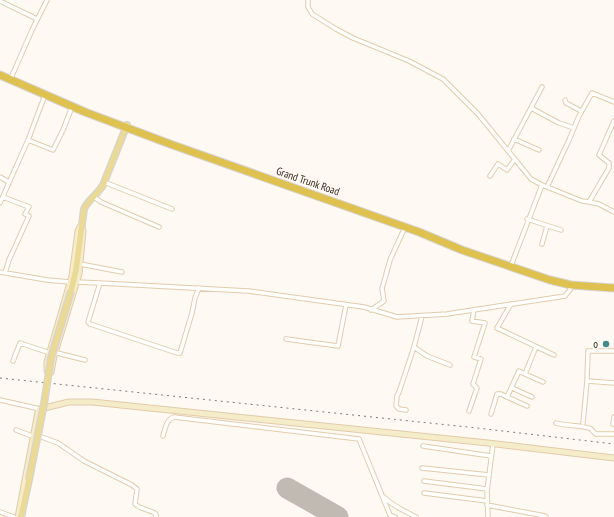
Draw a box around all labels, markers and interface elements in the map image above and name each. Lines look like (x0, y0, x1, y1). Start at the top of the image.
street label: Grand Trunk Road (274, 164, 342, 198)
place label: o (593, 337, 598, 351)
marker: o (601, 339, 611, 349)

